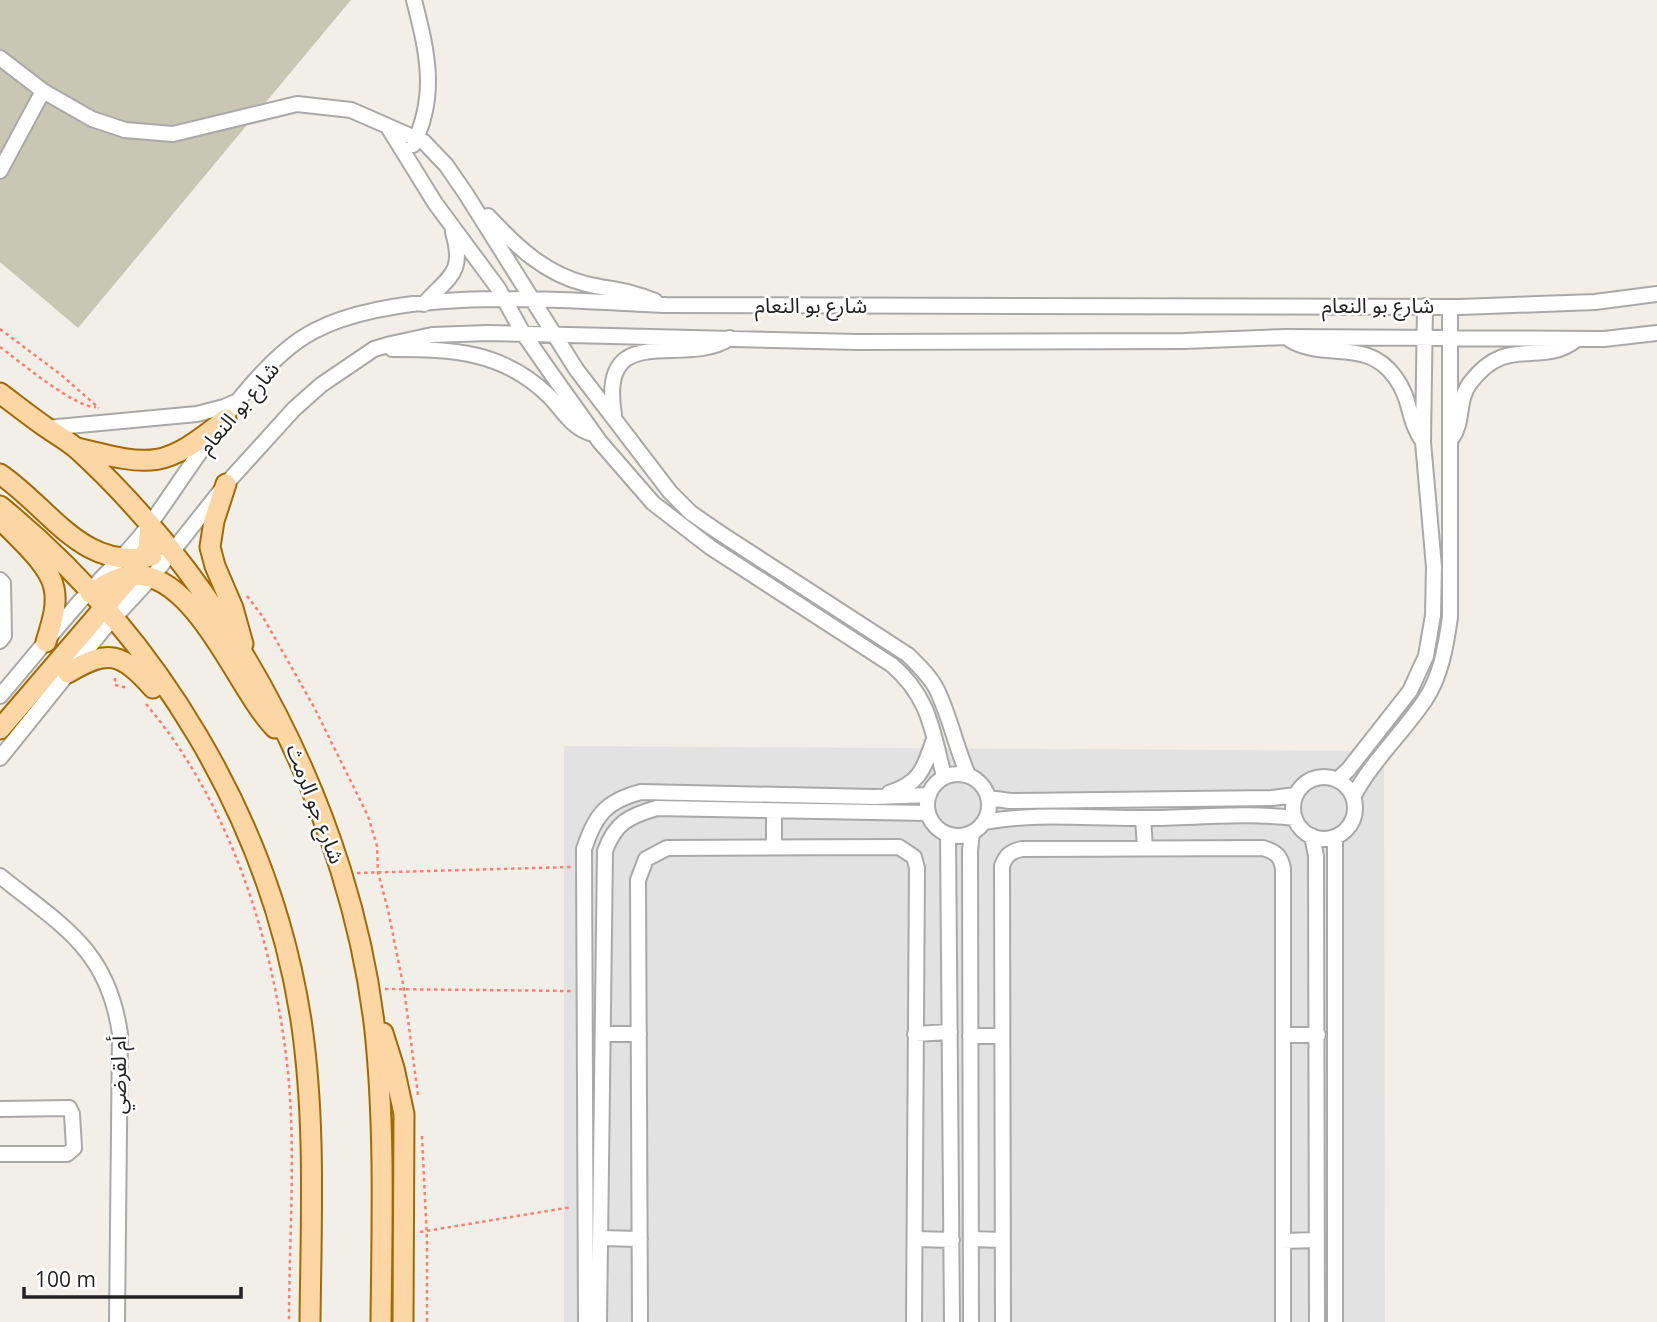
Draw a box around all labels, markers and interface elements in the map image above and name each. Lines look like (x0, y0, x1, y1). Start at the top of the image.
street label: شارع بو النعام (755, 291, 867, 322)
street label: شارع بو النعام (1322, 291, 1434, 322)
street label: شارع بو النعام (191, 355, 287, 461)
street label: شارع جو الرمث (278, 740, 352, 868)
street label: أم لقرضي (104, 1036, 135, 1114)
scale bar (24, 1256, 242, 1300)
text: 100 m (35, 1265, 96, 1293)

